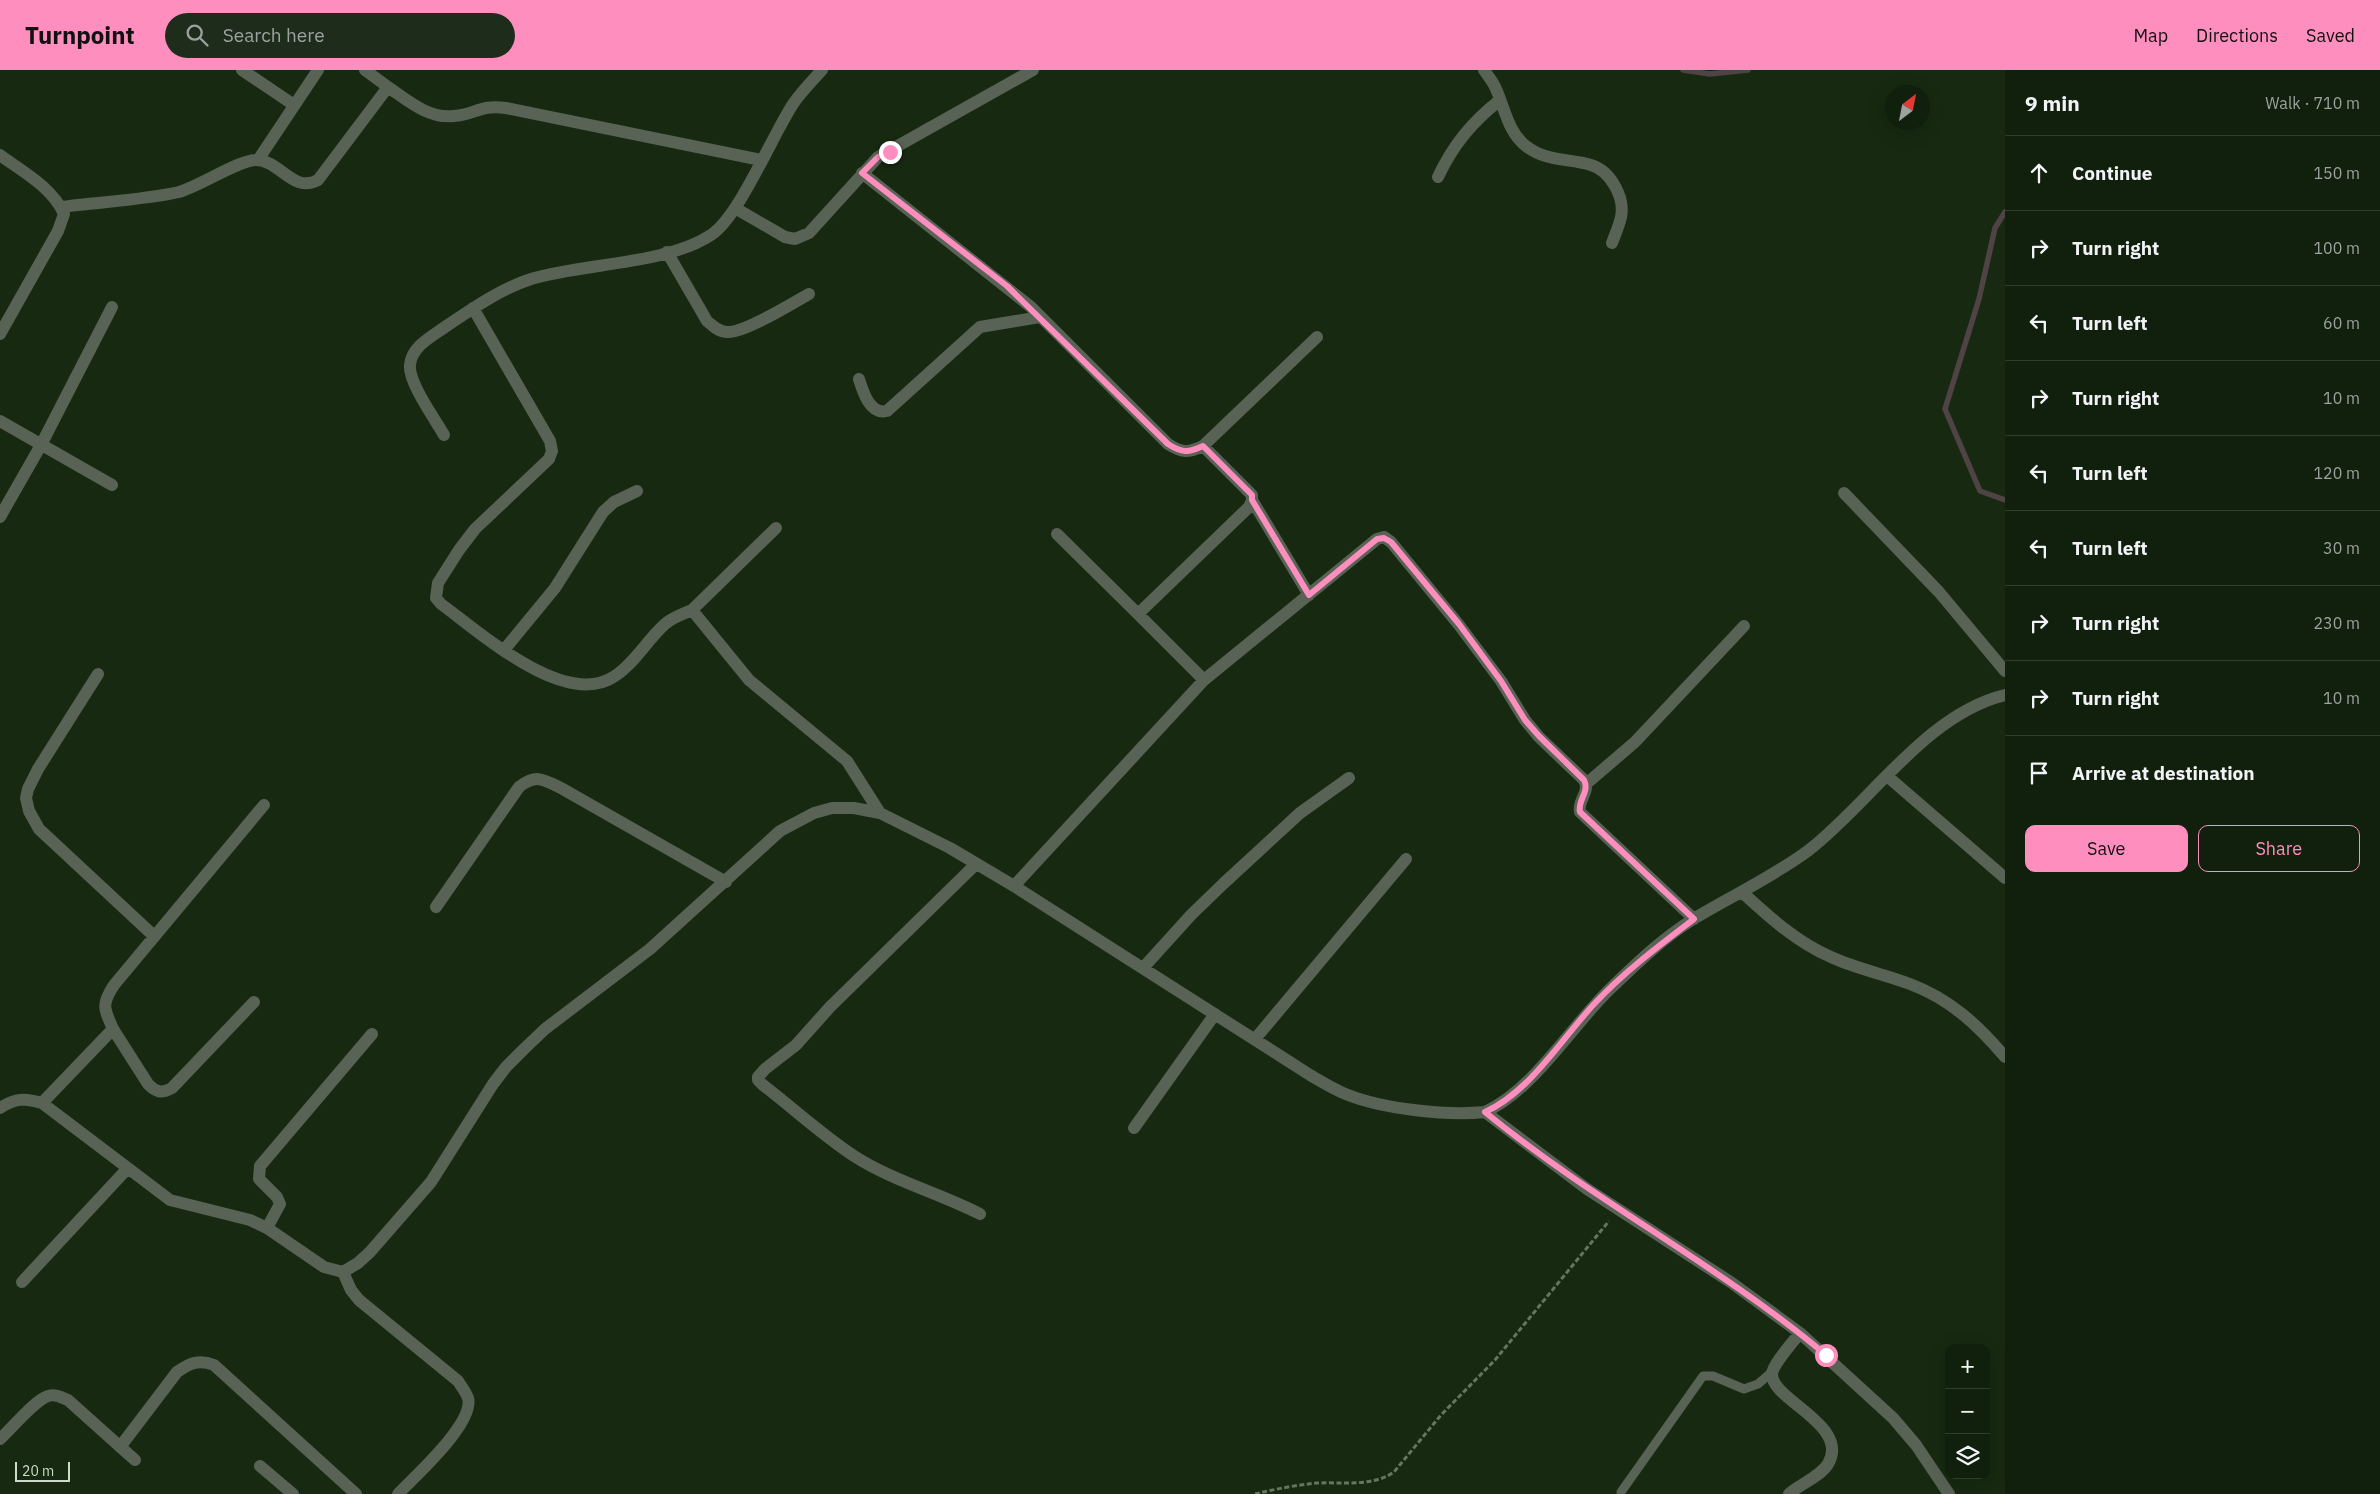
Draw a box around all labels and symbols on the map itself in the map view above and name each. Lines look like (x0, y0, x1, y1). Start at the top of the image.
north arrow (1885, 85, 1930, 130)
route end (879, 141, 902, 164)
route start (1815, 1344, 1838, 1367)
scale bar (15, 1459, 70, 1482)

